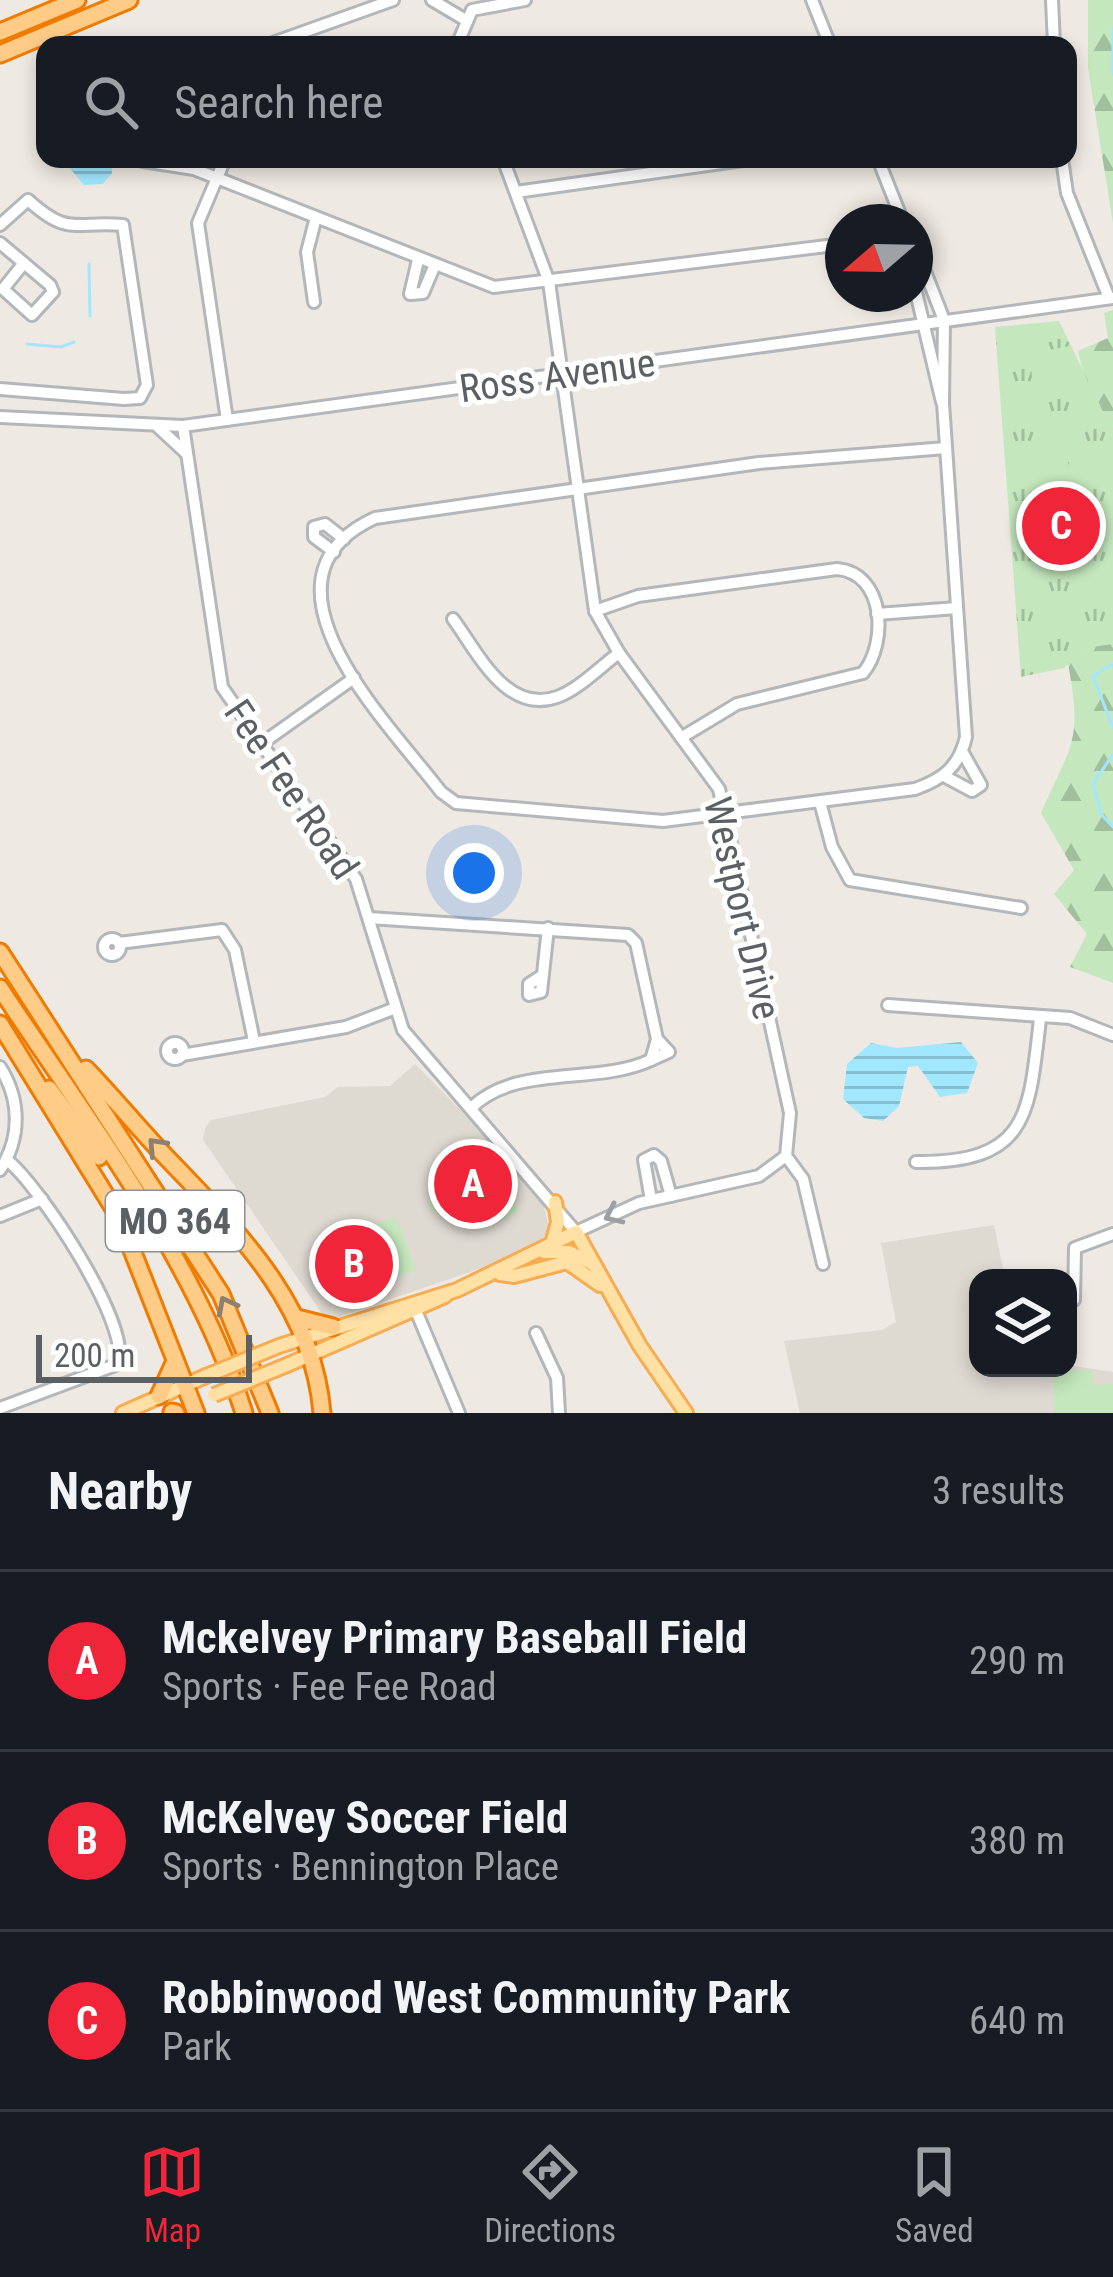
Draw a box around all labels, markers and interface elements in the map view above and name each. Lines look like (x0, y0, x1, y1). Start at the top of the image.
search box (36, 36, 1077, 168)
icon: search (78, 69, 144, 135)
text: Search here (174, 76, 383, 129)
north arrow (825, 204, 933, 312)
street label: Ross Avenue (456, 340, 658, 412)
pin: C (1022, 481, 1100, 571)
street label: Fee Fee Road (214, 691, 368, 888)
street label: Westport Drive (694, 793, 790, 1024)
your location (444, 843, 504, 903)
one-way arrow (149, 1138, 170, 1159)
pin: A (434, 1139, 512, 1229)
road number: MO 364 (106, 1191, 244, 1251)
one-way arrow (604, 1200, 625, 1224)
pin: B (315, 1219, 393, 1309)
map controls (969, 1269, 1077, 1377)
button: layers (969, 1269, 1077, 1377)
one-way arrow (217, 1295, 240, 1317)
scale bar (36, 1329, 252, 1382)
text: 200 m (54, 1336, 135, 1375)
text: Nearby (48, 1462, 192, 1521)
text: 3 results (932, 1468, 1065, 1514)
text: Mckelvey Primary Baseball Field (162, 1611, 747, 1664)
text: A (75, 1638, 99, 1684)
text: 290 m (969, 1638, 1065, 1684)
text: Sports · Fee Fee Road (162, 1664, 497, 1710)
text: McKelvey Soccer Field (162, 1791, 568, 1844)
text: B (76, 1818, 98, 1864)
text: 380 m (969, 1818, 1065, 1864)
text: Sports · Bennington Place (162, 1844, 559, 1890)
text: Robbinwood West Community Park (162, 1971, 790, 2024)
text: C (76, 1998, 98, 2044)
text: 640 m (969, 1998, 1065, 2044)
text: Park (162, 2024, 232, 2070)
tab: Map (139, 2139, 205, 2250)
tab: Directions (484, 2139, 616, 2250)
tab: Saved (895, 2139, 974, 2250)

